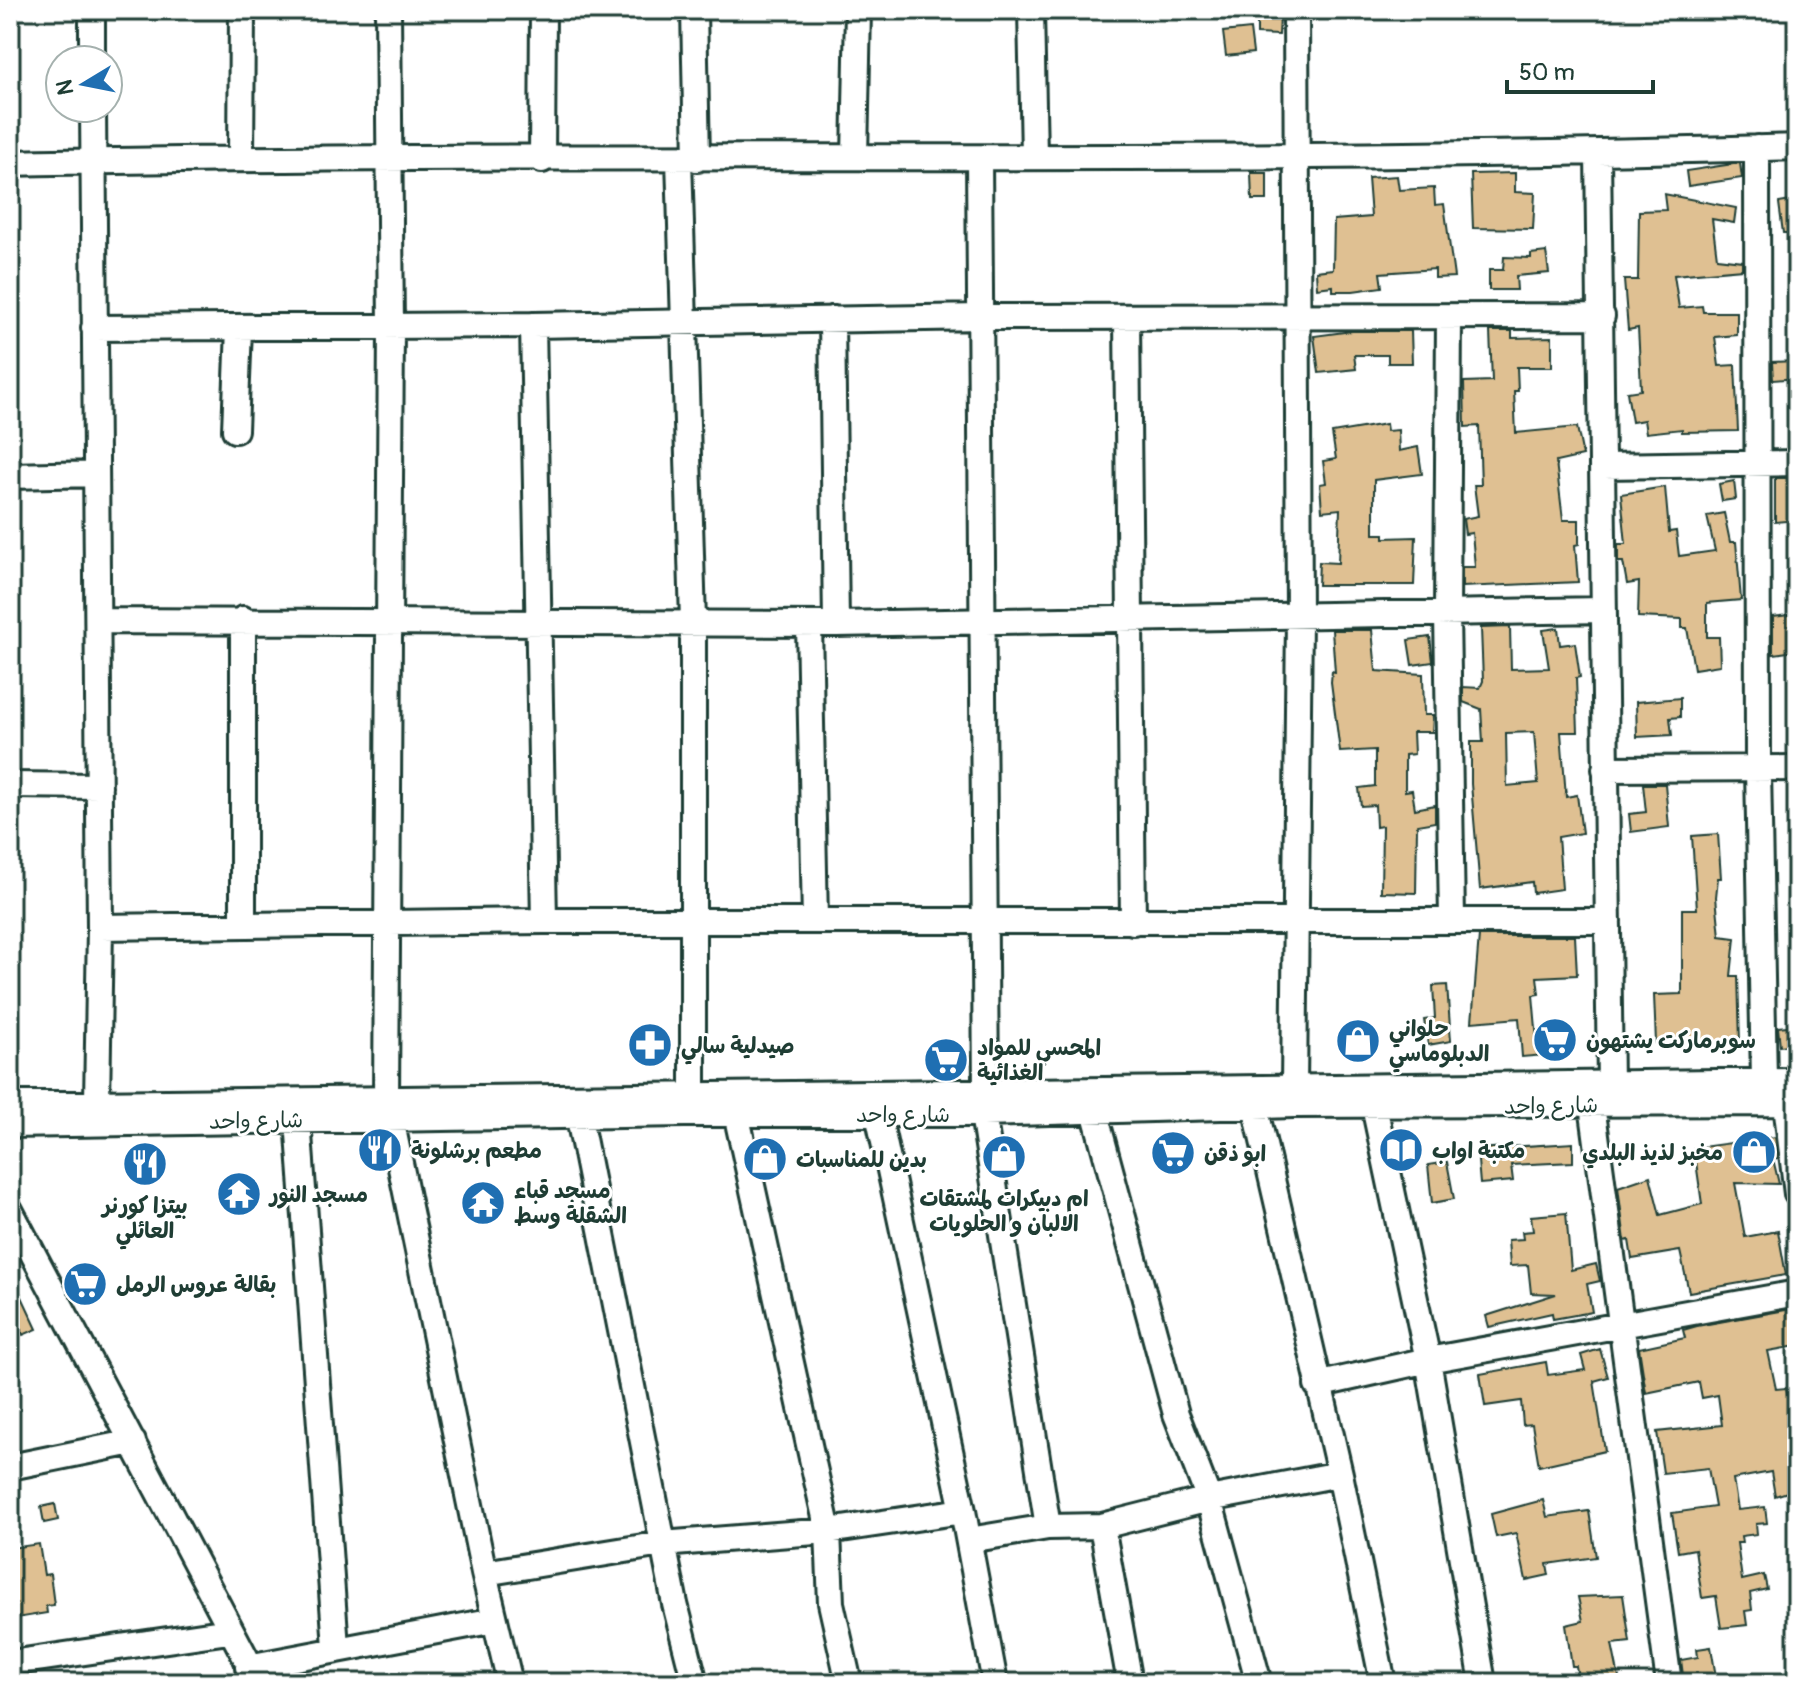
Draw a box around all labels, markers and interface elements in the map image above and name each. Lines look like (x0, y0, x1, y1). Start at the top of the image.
north arrow (44, 44, 124, 124)
scale bar (1507, 44, 1653, 94)
text: 50 m (1519, 58, 1575, 87)
text: N (50, 77, 80, 97)
place label: حلواني الدبلوماسي (1389, 1015, 1489, 1073)
supermarket icon: سوبرماركت يشتهون (1531, 1016, 1579, 1064)
shop icon: حلواني الدبلوماسي (1334, 1017, 1382, 1065)
pharmacy icon: صيدلية سالي (626, 1021, 674, 1069)
place label: سوبرماركت يشتهون (1586, 1027, 1756, 1055)
place label: صيدلية سالي (681, 1032, 795, 1065)
place label: المحسي للمواد الغذائية (977, 1034, 1101, 1087)
supermarket icon: المحسي للمواد الغذائية (922, 1036, 970, 1084)
street label: شارع واحد (1504, 1091, 1598, 1122)
street label: شارع واحد (856, 1101, 950, 1130)
street label: شارع واحد (209, 1106, 303, 1137)
restaurant icon: مطعم برشلونة (356, 1126, 404, 1174)
library icon: مكتبة اواب (1377, 1126, 1425, 1174)
shop icon: مخبز لذيذ البلدي (1730, 1128, 1778, 1176)
supermarket icon: ابو ذقن (1149, 1129, 1197, 1177)
shop icon: ام دبيكرات لمشتقات الالبان و الحلويات (980, 1133, 1028, 1181)
shop icon: بدين للمناسبات (741, 1135, 789, 1183)
place label: مطعم برشلونة (411, 1137, 542, 1167)
place label: مكتبة اواب (1432, 1137, 1525, 1165)
place label: مخبز لذيذ البلدي (1582, 1139, 1723, 1169)
restaurant icon: بيتزا كورنر العائلي (121, 1140, 169, 1188)
place label: ابو ذقن (1204, 1140, 1266, 1168)
place label: بدين للمناسبات (796, 1146, 927, 1174)
temple icon: مسجد النور (215, 1170, 263, 1218)
place label: مسجد قباء الشقلة وسط (514, 1177, 627, 1230)
temple icon: مسجد قباء الشقلة وسط (459, 1179, 507, 1227)
place label: مسجد النور (268, 1181, 368, 1209)
place label: ام دبيكرات لمشتقات الالبان و الحلويات (919, 1185, 1089, 1238)
place label: بيتزا كورنر العائلي (100, 1192, 188, 1250)
supermarket icon: بقالة عروس الرمل (61, 1260, 109, 1308)
place label: بقالة عروس الرمل (116, 1271, 276, 1299)

